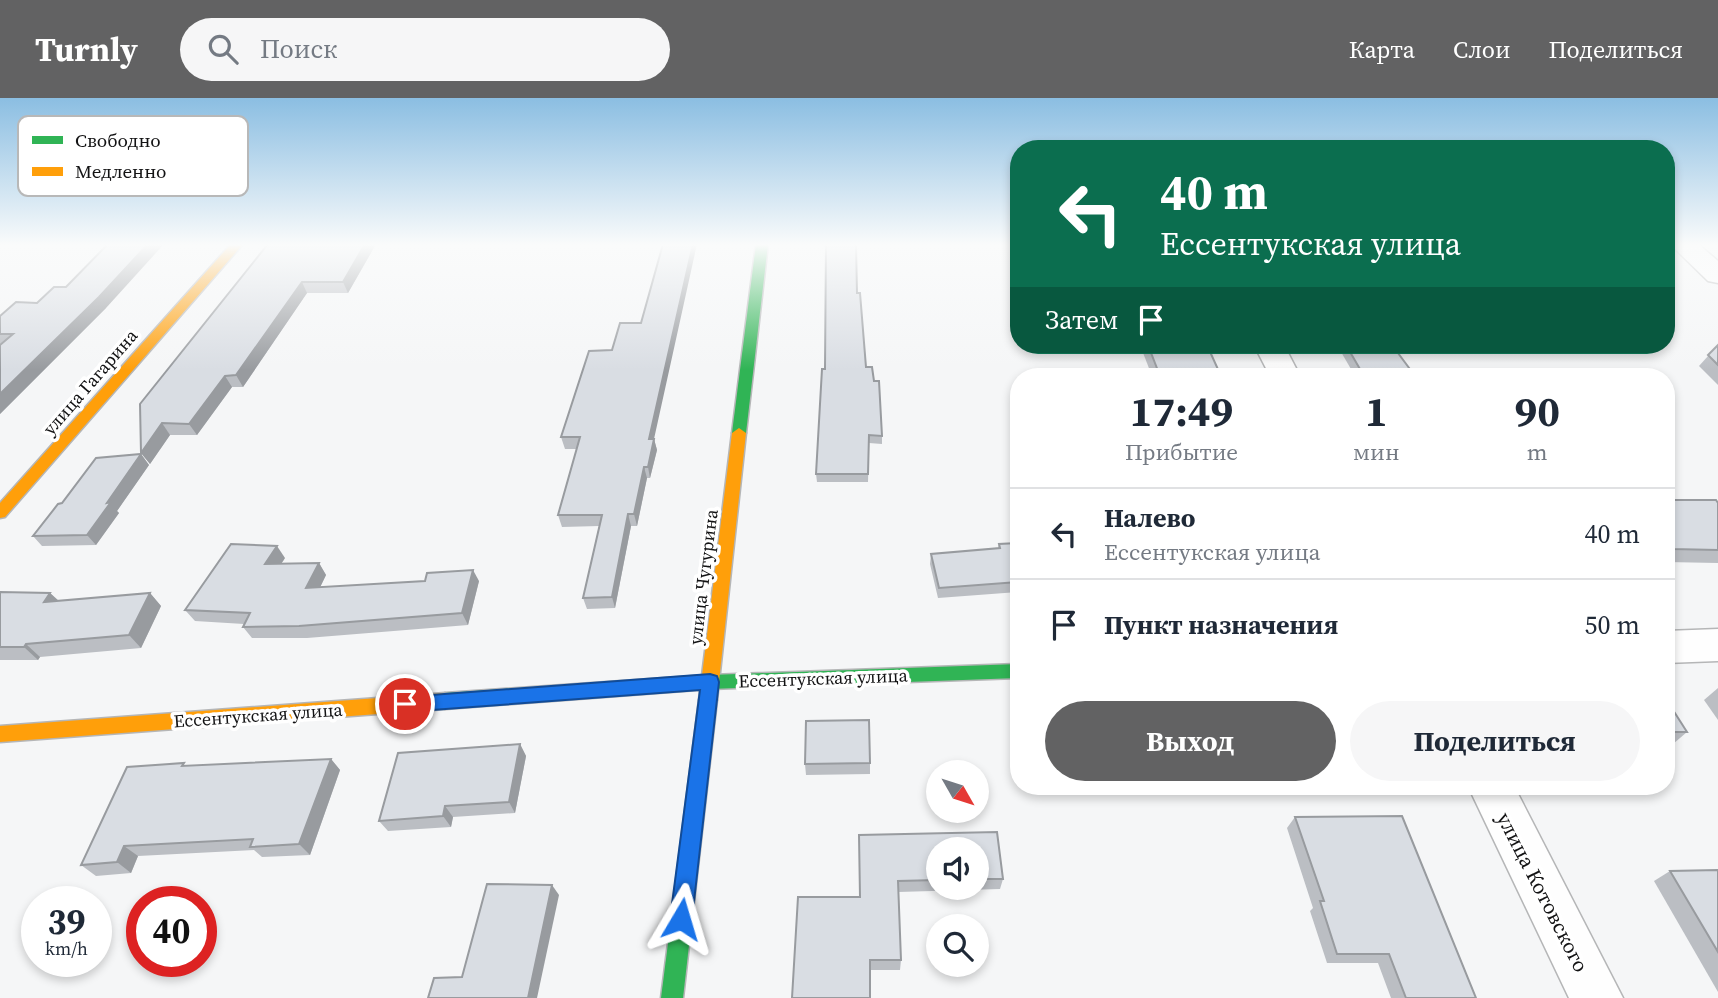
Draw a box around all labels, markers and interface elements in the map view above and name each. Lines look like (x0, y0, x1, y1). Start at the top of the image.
search box (180, 18, 670, 81)
text: Turnly (35, 27, 138, 72)
icon: search (204, 30, 242, 68)
text: Поиск (260, 31, 337, 67)
text: Карта (1349, 33, 1415, 66)
text: Слои (1453, 33, 1510, 66)
text: Поделиться (1548, 33, 1683, 66)
legend (18, 116, 248, 196)
text: Свободно (75, 127, 161, 153)
text: Медленно (75, 158, 166, 184)
text: 40 m (1160, 158, 1268, 225)
icon: left (1045, 168, 1136, 259)
text: Ессентукская улица (1160, 222, 1461, 266)
icon: arrive (1132, 301, 1170, 339)
text: Затем (1045, 302, 1118, 338)
street label: улица Гагарина (37, 323, 144, 440)
text: 17:49 (1130, 382, 1233, 440)
text: 1 (1365, 382, 1388, 440)
text: 90 (1514, 382, 1560, 440)
text: Прибытие (1125, 436, 1238, 468)
text: мин (1353, 436, 1400, 468)
text: m (1527, 436, 1548, 468)
text: Налево (1104, 500, 1195, 536)
street label: улица Чугурина (682, 507, 724, 646)
icon: left (1045, 515, 1083, 553)
text: 40 m (1585, 516, 1640, 552)
text: Ессентукская улица (1104, 536, 1320, 568)
icon: arrive (1045, 606, 1083, 644)
text: Пункт назначения (1104, 607, 1338, 643)
text: 50 m (1585, 607, 1640, 643)
street label: Ессентукская улица (738, 663, 909, 693)
pin (375, 674, 435, 734)
icon: arrive (386, 685, 424, 723)
street label: Ессентукская улица (173, 697, 344, 733)
button: Выход (1045, 701, 1336, 781)
button: Поделиться (1350, 701, 1640, 781)
north arrow (926, 760, 989, 822)
map controls (926, 760, 989, 977)
street label: улица Котовского (1490, 807, 1596, 977)
button: sound (926, 837, 989, 900)
position arrow (644, 882, 718, 956)
speed limit sign: 40 (126, 886, 217, 977)
text: 39 (48, 898, 85, 946)
button: search (926, 914, 989, 977)
text: km/h (45, 936, 88, 961)

